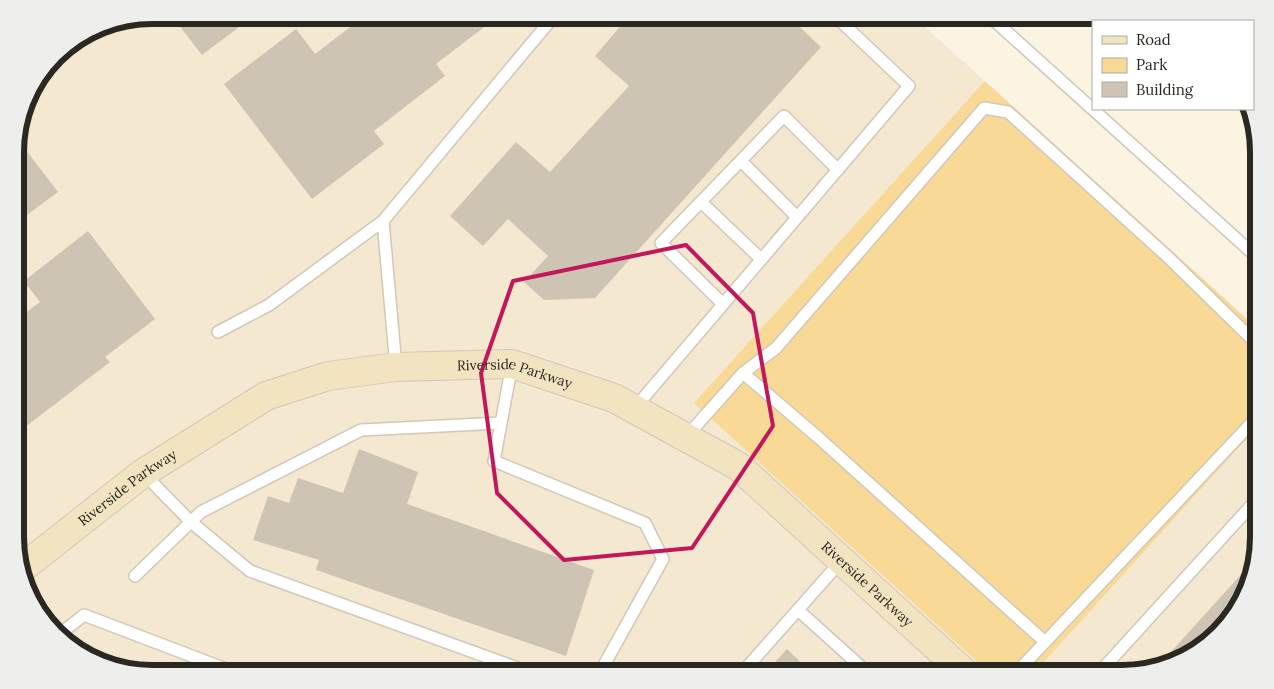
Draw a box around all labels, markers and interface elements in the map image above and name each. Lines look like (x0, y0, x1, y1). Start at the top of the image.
legend (1092, 20, 1254, 110)
text: Road (1136, 30, 1171, 49)
text: Park (1136, 55, 1167, 74)
text: Building (1136, 80, 1194, 99)
street label: Riverside Parkway (457, 354, 575, 393)
street label: Riverside Parkway (74, 445, 180, 530)
street label: Riverside Parkway (817, 537, 917, 631)

